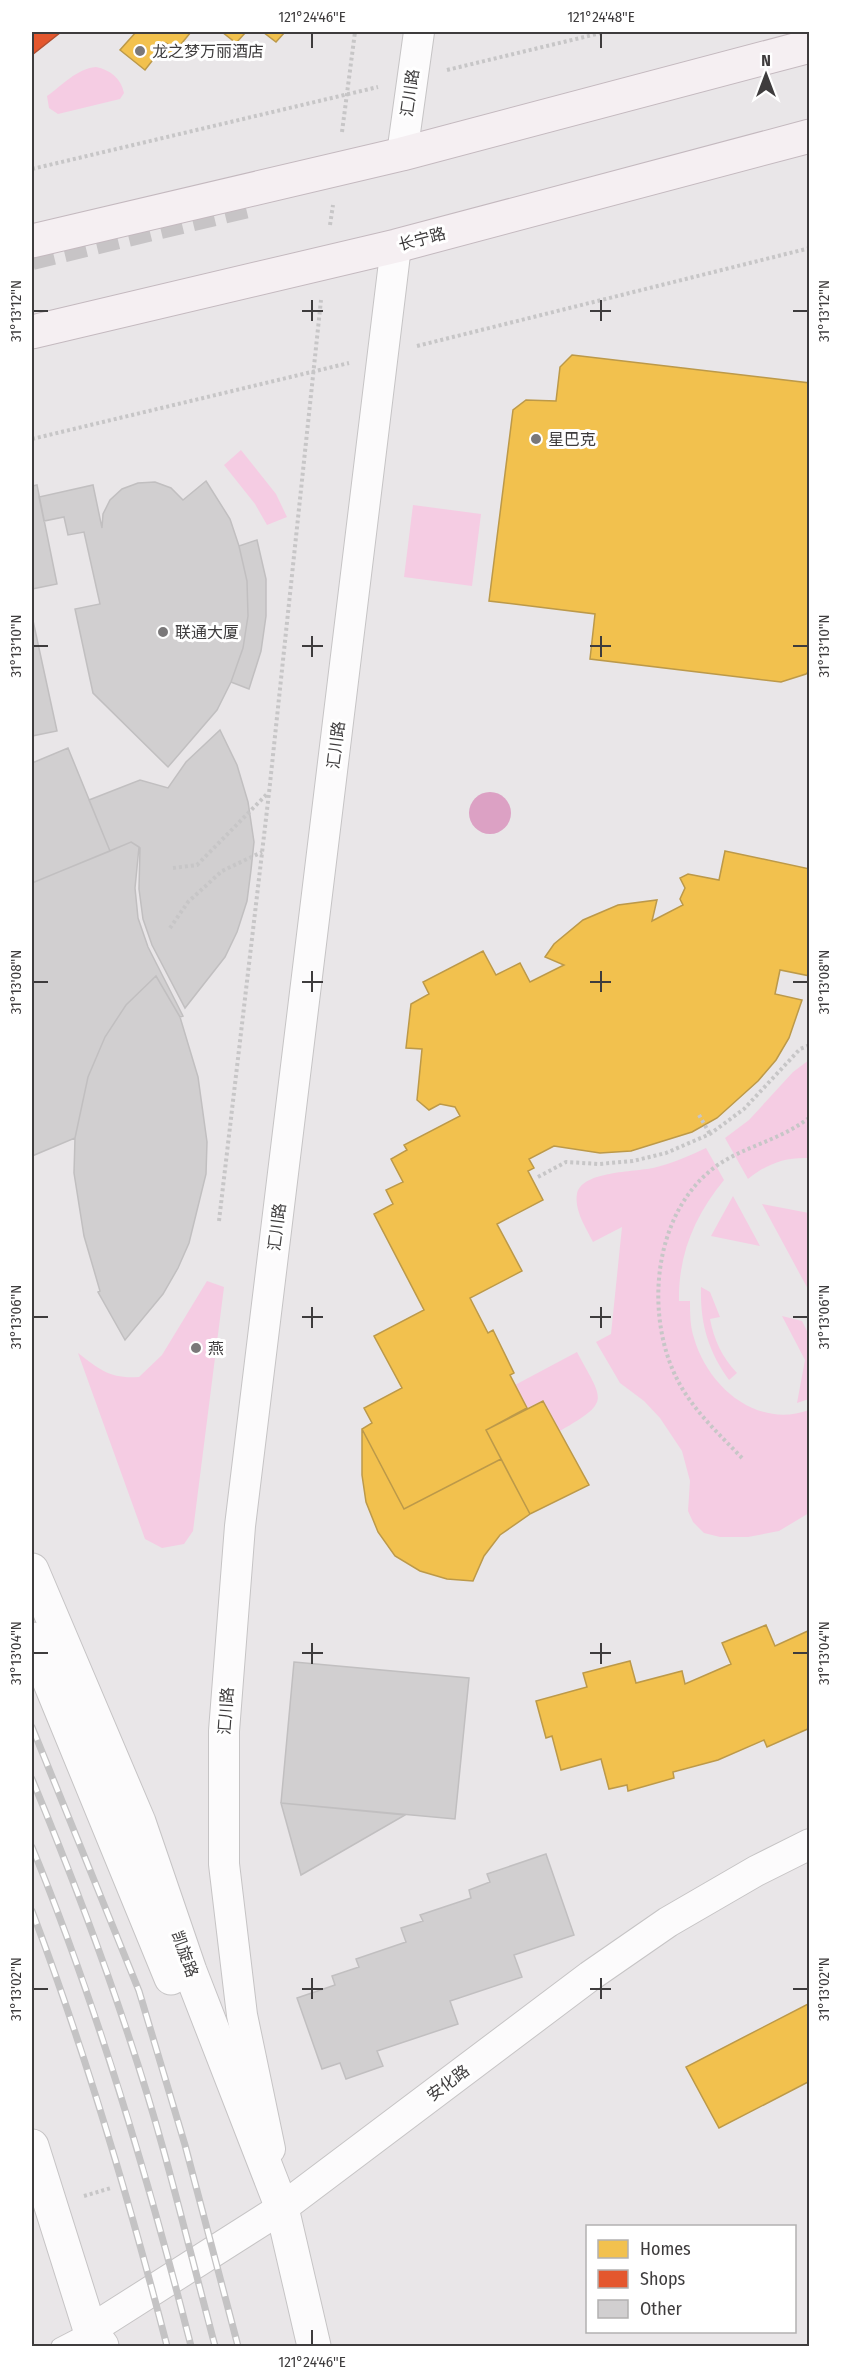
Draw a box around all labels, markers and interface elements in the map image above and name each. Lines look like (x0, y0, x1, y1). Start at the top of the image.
text: 121°24'46"E (278, 8, 346, 26)
text: 121°24'48"E (567, 8, 635, 26)
place label: 龙之梦万丽酒店 (152, 42, 264, 61)
marker: 龙之梦万丽酒店 (133, 44, 147, 58)
north arrow (736, 45, 796, 105)
text: N (761, 51, 771, 70)
street label: 汇川路 (397, 68, 423, 118)
street label: 长宁路 (396, 224, 448, 254)
text: 31°13'12"N (7, 280, 25, 342)
text: 31°13'12"N (815, 280, 833, 342)
place label: 星巴克 (548, 430, 596, 449)
marker: 星巴克 (529, 432, 543, 446)
text: 31°13'10"N (7, 614, 25, 678)
text: 31°13'10"N (815, 614, 833, 678)
place label: 联通大厦 (175, 623, 239, 642)
marker: 联通大厦 (156, 625, 170, 639)
street label: 汇川路 (324, 720, 348, 770)
text: 31°13'08"N (7, 950, 25, 1014)
text: 31°13'08"N (815, 950, 833, 1014)
street label: 汇川路 (265, 1202, 289, 1252)
text: 31°13'06"N (7, 1285, 25, 1349)
text: 31°13'06"N (815, 1285, 833, 1349)
place label: 燕 (208, 1339, 224, 1358)
marker: 燕 (189, 1341, 203, 1355)
text: 31°13'04"N (7, 1621, 25, 1685)
text: 31°13'04"N (815, 1621, 833, 1685)
street label: 汇川路 (215, 1686, 237, 1736)
street label: 凯旋路 (168, 1928, 202, 1980)
text: 31°13'02"N (7, 1957, 25, 2021)
text: 31°13'02"N (815, 1957, 833, 2021)
street label: 安化路 (423, 2061, 473, 2105)
legend (586, 2225, 796, 2333)
text: Homes (640, 2238, 691, 2260)
text: Shops (640, 2268, 685, 2290)
text: Other (640, 2298, 683, 2320)
text: 121°24'46"E (278, 2353, 346, 2371)

